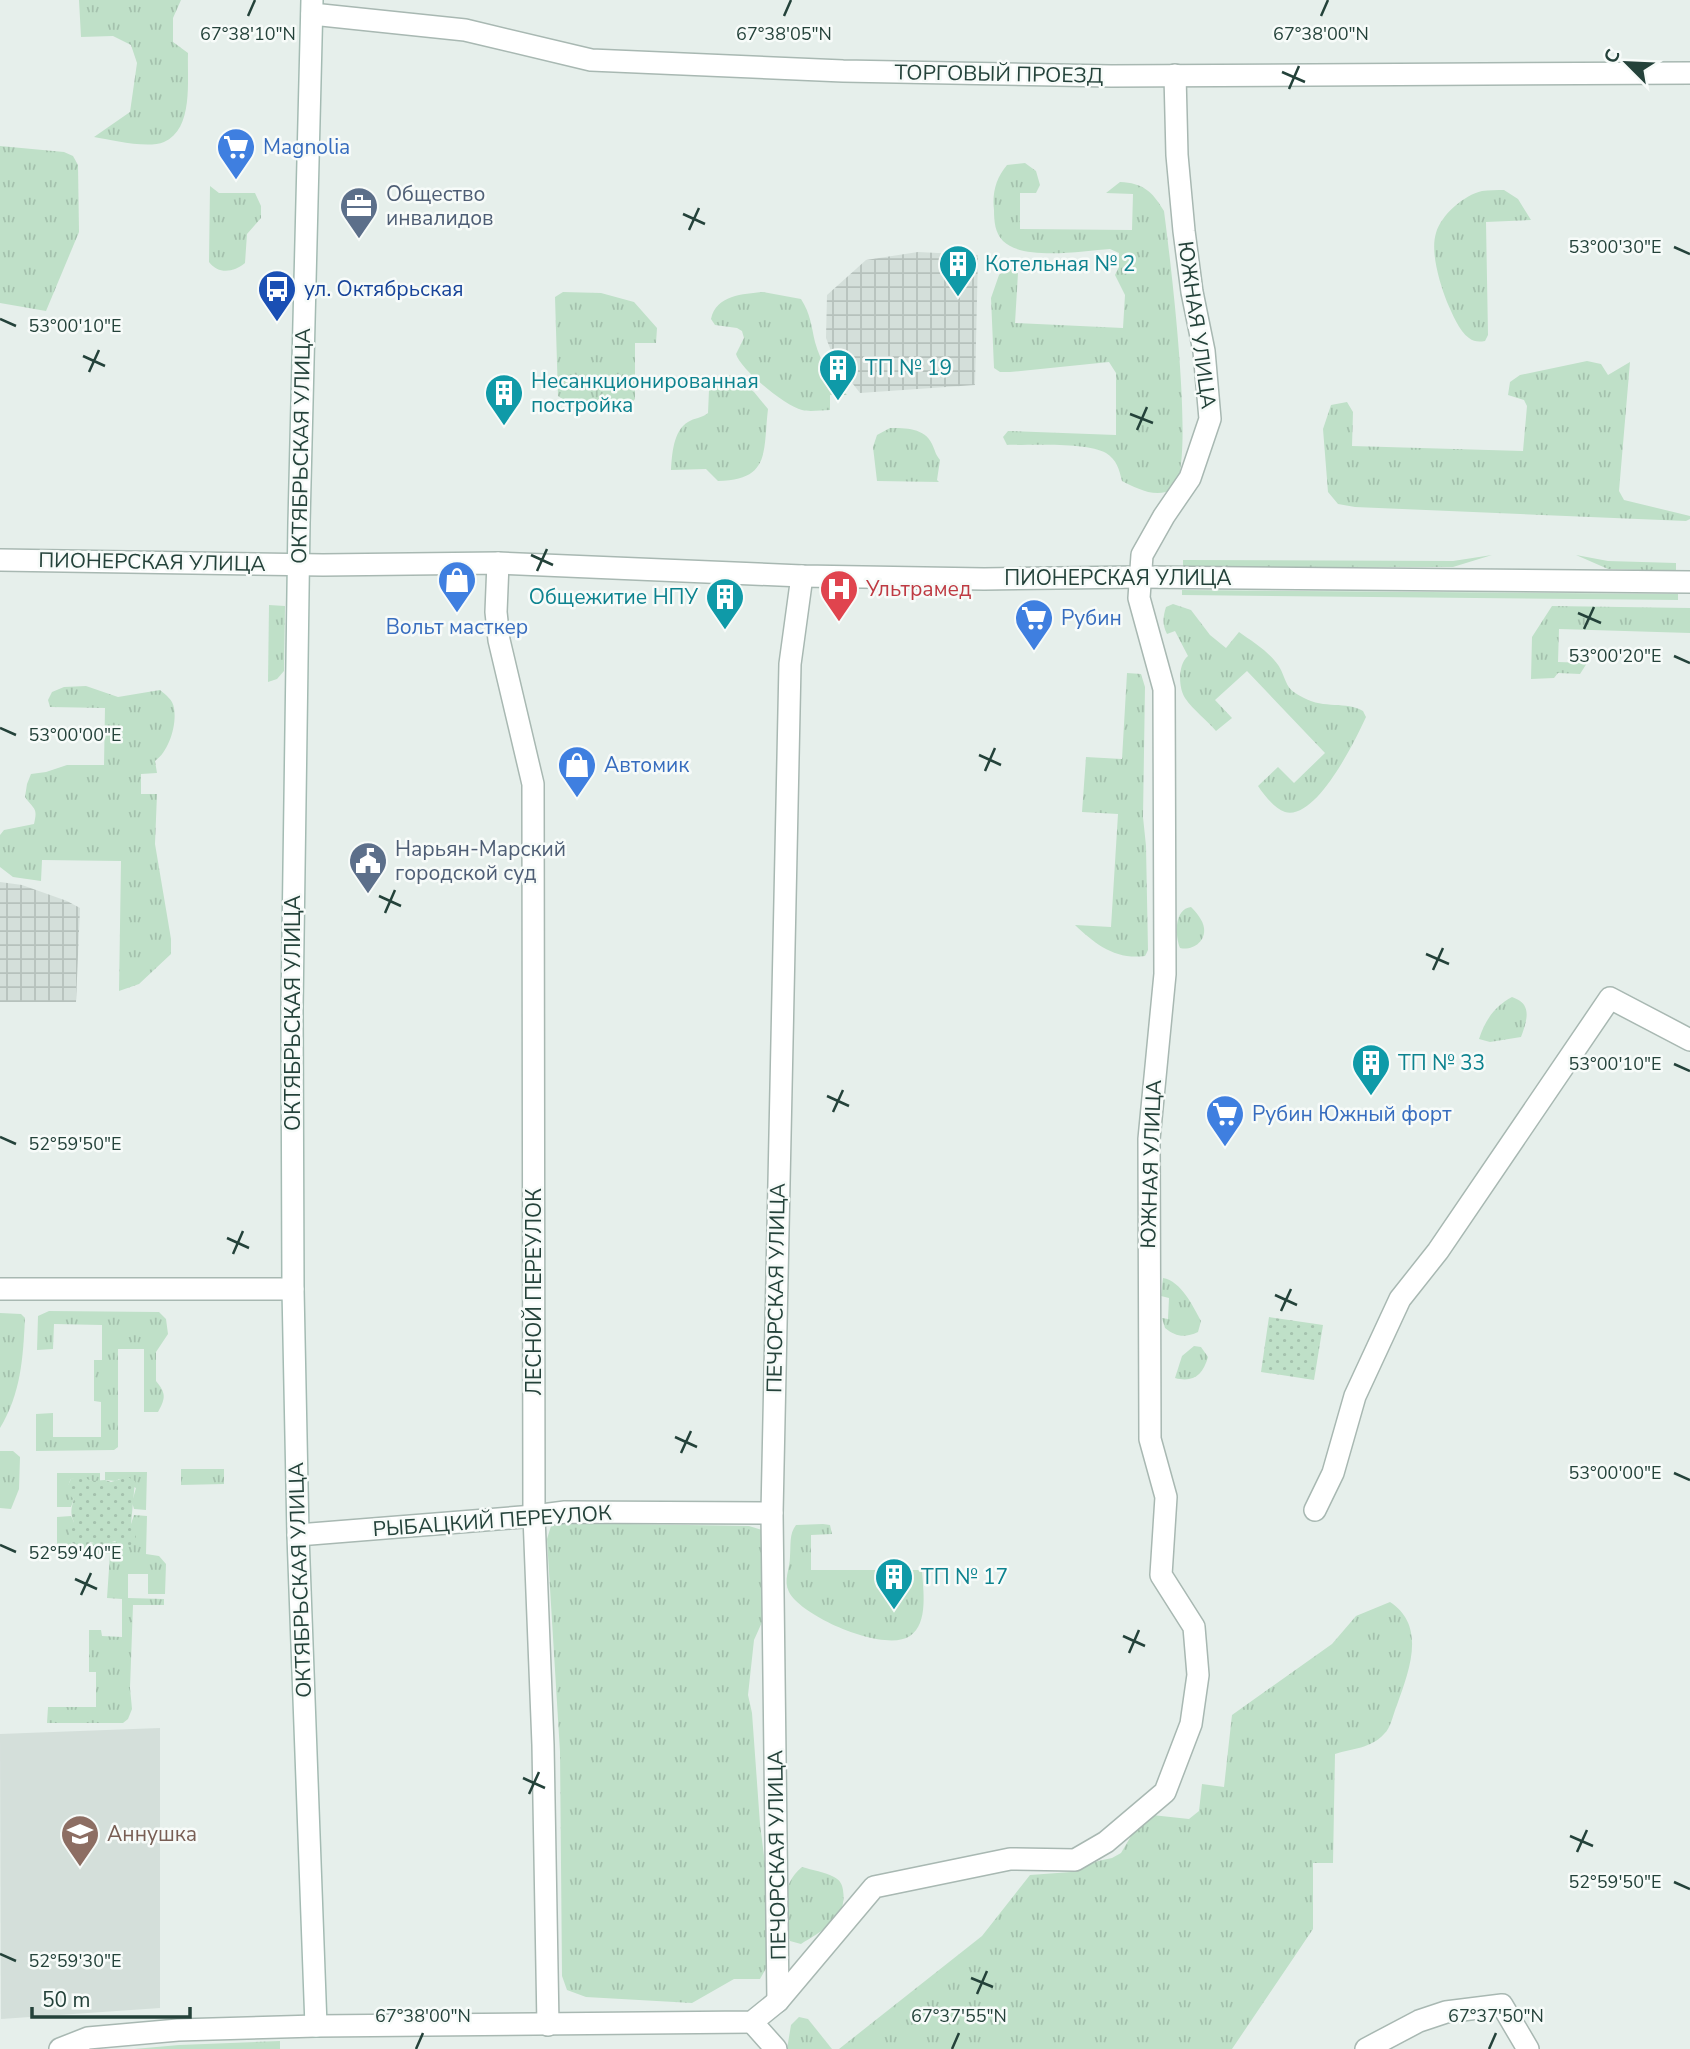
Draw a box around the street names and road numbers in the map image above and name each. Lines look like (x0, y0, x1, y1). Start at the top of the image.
street label: ТОРГОВЫЙ ПРОЕЗД (894, 58, 1104, 90)
street label: ЮЖНАЯ УЛИЦА (1171, 239, 1223, 411)
street label: ОКТЯБРЬСКАЯ УЛИЦА (285, 328, 317, 564)
street label: ПИОНЕРСКАЯ УЛИЦА (38, 546, 266, 578)
street label: ПИОНЕРСКАЯ УЛИЦА (1004, 564, 1232, 592)
street label: ОКТЯБРЬСКАЯ УЛИЦА (279, 895, 307, 1131)
street label: ЮЖНАЯ УЛИЦА (1134, 1079, 1168, 1249)
street label: ПЕЧОРСКАЯ УЛИЦА (760, 1183, 792, 1393)
street label: ЛЕСНОЙ ПЕРЕУЛОК (520, 1188, 548, 1396)
street label: ОКТЯБРЬСКАЯ УЛИЦА (282, 1462, 318, 1698)
street label: РЫБАЦКИЙ ПЕРЕУЛОК (372, 1499, 613, 1543)
street label: ПЕЧОРСКАЯ УЛИЦА (761, 1750, 793, 1960)

